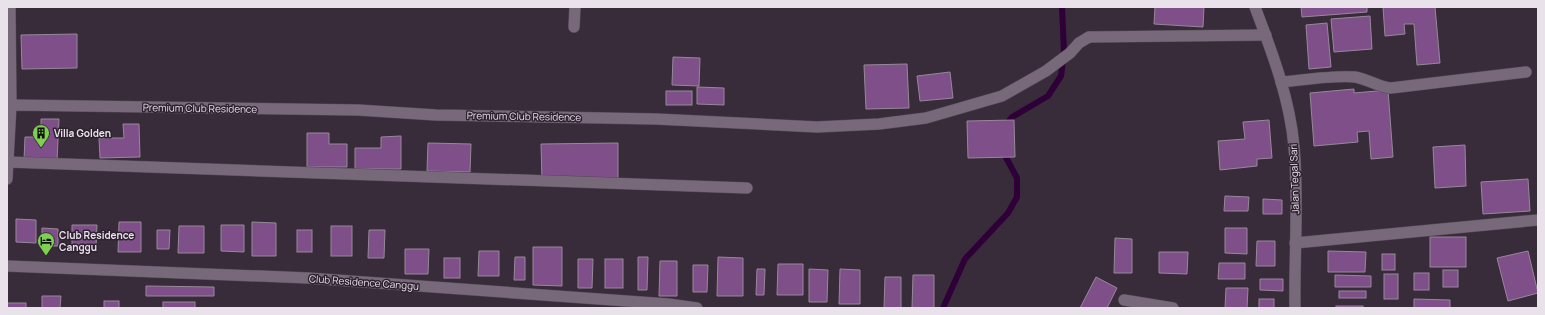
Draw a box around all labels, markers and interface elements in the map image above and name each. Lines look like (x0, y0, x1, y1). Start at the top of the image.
street label: Premium Club Residence (143, 100, 257, 116)
street label: Premium Club Residence (467, 108, 581, 124)
building icon: Villa Golden (31, 123, 51, 148)
place label: Villa Golden (54, 126, 111, 140)
street label: Jalan Tegal Sari (1286, 144, 1302, 214)
place label: Club Residence Canggu (59, 228, 134, 254)
hotel icon: Club Residence Canggu (36, 231, 56, 256)
street label: Club Residence Canggu (309, 271, 420, 293)

